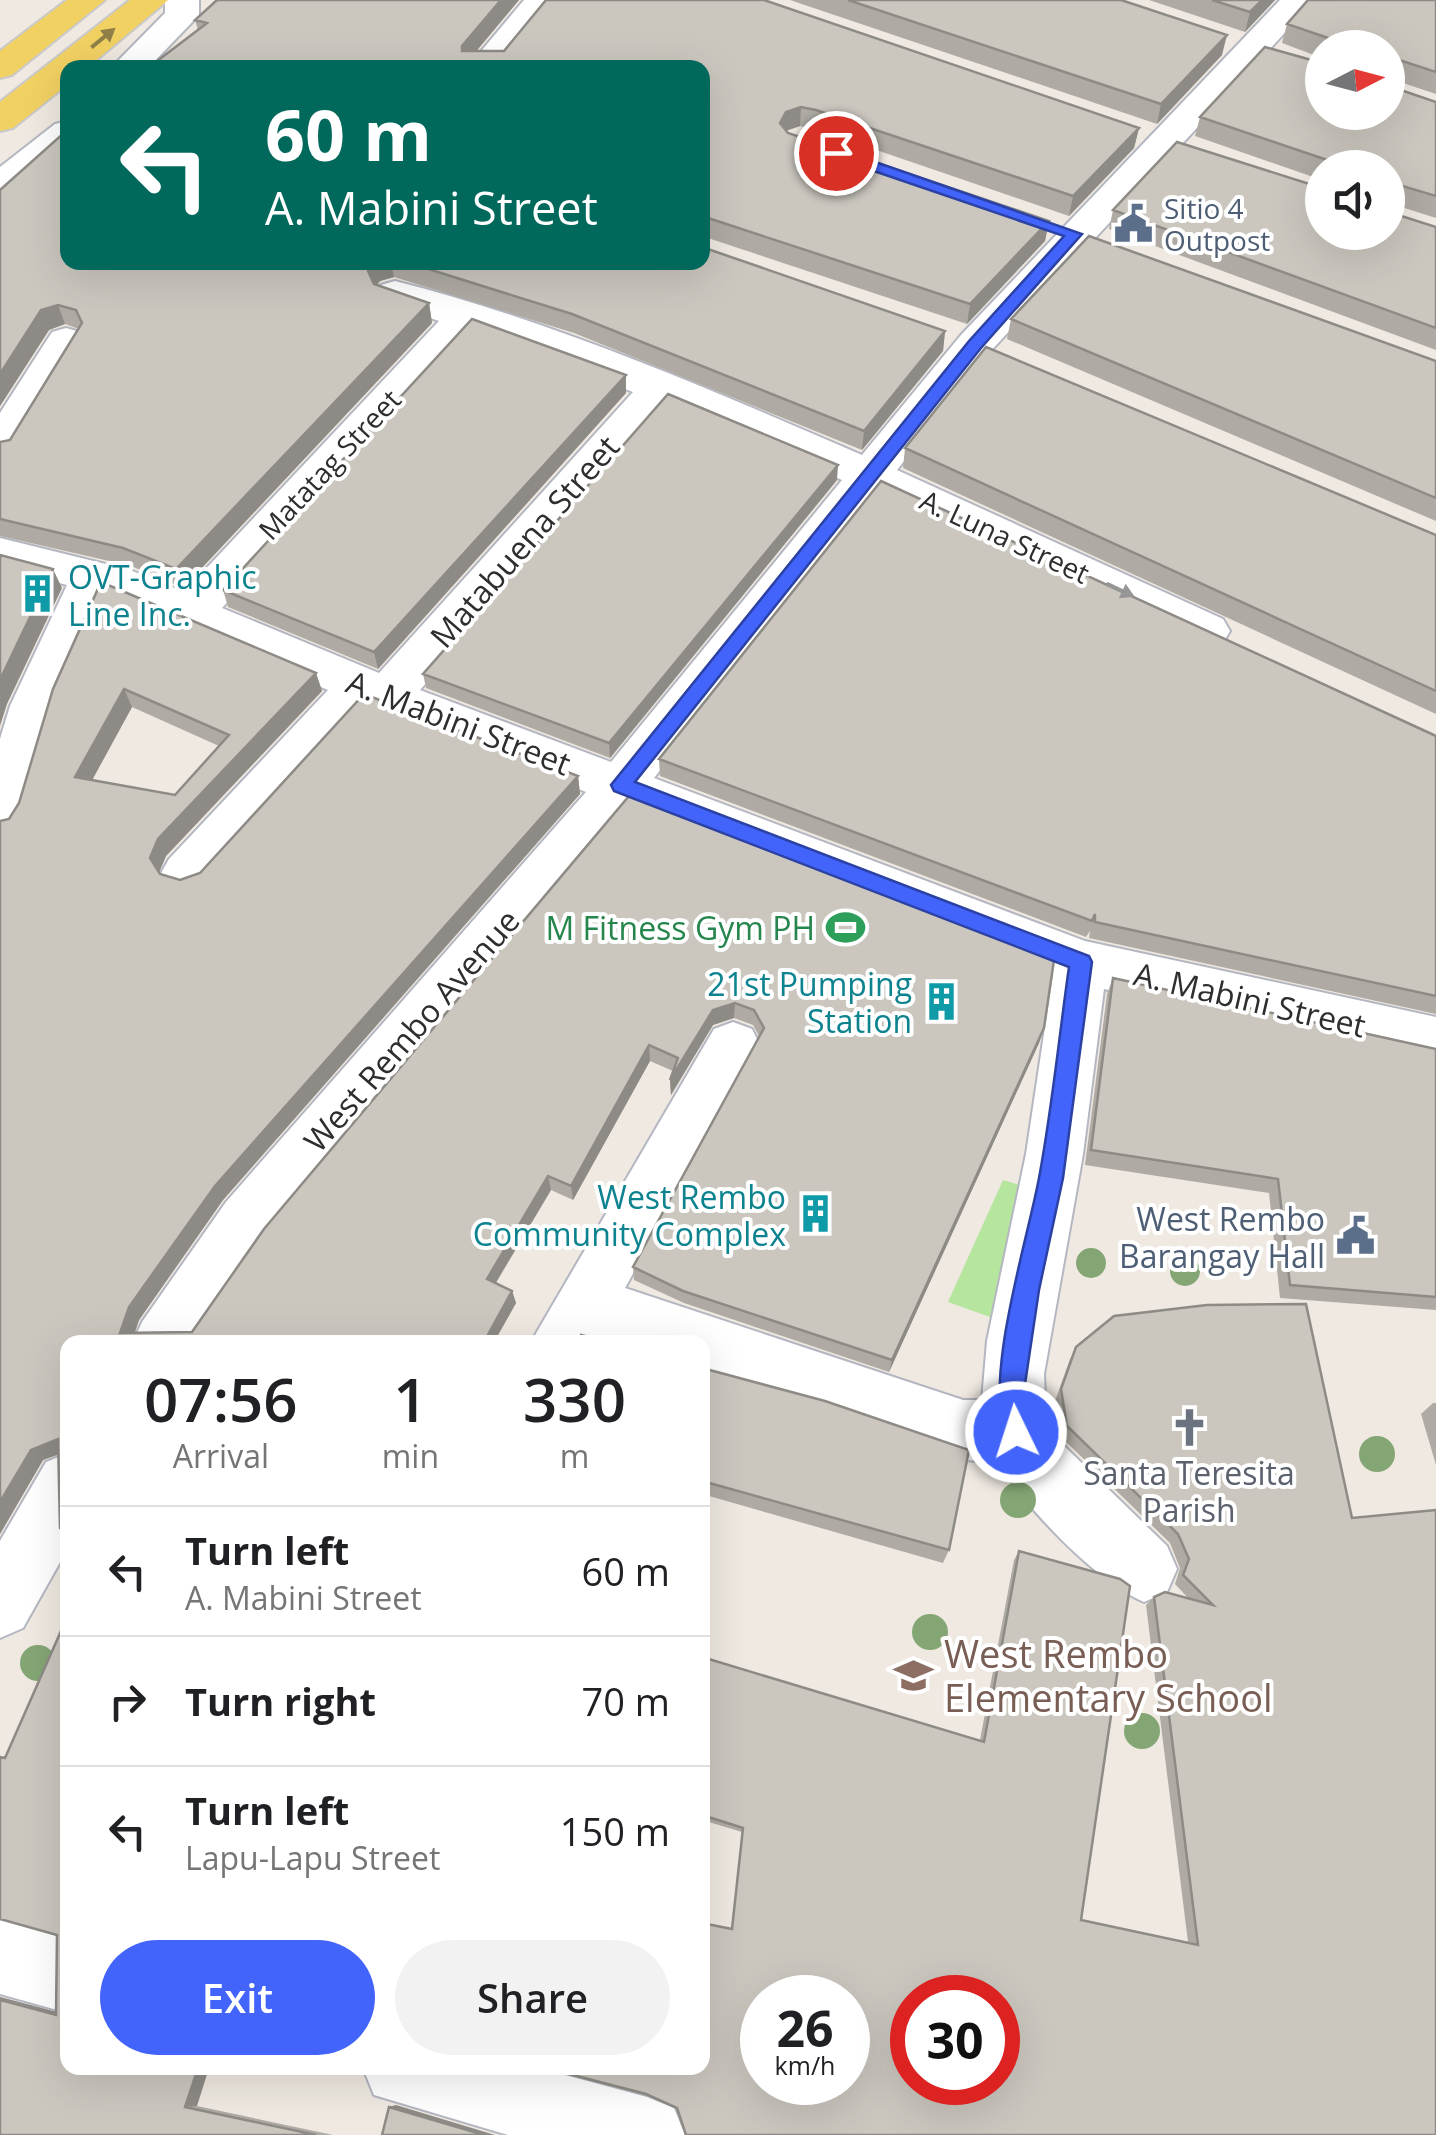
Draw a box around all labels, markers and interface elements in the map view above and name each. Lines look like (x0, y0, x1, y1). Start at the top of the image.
one-way arrow (91, 28, 116, 49)
north arrow (1305, 30, 1405, 130)
map controls (1305, 30, 1405, 250)
text: 60 m (265, 86, 432, 182)
icon: left (100, 100, 230, 230)
pin (794, 111, 879, 196)
icon: arrive (809, 126, 864, 181)
button: sound (1305, 150, 1405, 250)
text: A. Mabini Street (265, 177, 598, 238)
place label: Sitio 4 Outpost (1164, 189, 1270, 259)
public building icon: Sitio 4 Outpost (1113, 203, 1155, 245)
street label: Matatag Street (249, 381, 409, 547)
street label: Matabuena Street (420, 426, 628, 656)
street label: A. Luna Street (914, 480, 1096, 592)
place label: OVT-Graphic Line Inc. (68, 555, 257, 635)
building icon: OVT-Graphic Line Inc. (17, 573, 59, 615)
one-way arrow (1105, 581, 1134, 598)
street label: A. Mabini Street (341, 660, 577, 784)
street label: West Rembo Avenue (294, 900, 528, 1160)
place label: M Fitness Gym PH (545, 906, 815, 949)
sports icon: M Fitness Gym PH (824, 906, 866, 948)
street label: A. Mabini Street (1130, 951, 1370, 1047)
place label: 21st Pumping Station (707, 962, 912, 1042)
building icon: 21st Pumping Station (921, 980, 963, 1022)
place label: West Rembo Community Complex (473, 1175, 786, 1255)
building icon: West Rembo Community Complex (795, 1193, 837, 1235)
place label: West Rembo Barangay Hall (1119, 1197, 1325, 1277)
public building icon: West Rembo Barangay Hall (1334, 1215, 1376, 1257)
text: 07:56 (144, 1358, 298, 1440)
text: 1 (393, 1358, 428, 1440)
text: 330 (523, 1358, 626, 1440)
position arrow (964, 1380, 1068, 1484)
church icon: Santa Teresita Parish (1168, 1406, 1210, 1448)
text: Arrival (173, 1434, 269, 1477)
text: min (382, 1434, 439, 1477)
text: m (560, 1434, 589, 1477)
place label: Santa Teresita Parish (1083, 1451, 1295, 1531)
text: Turn left (185, 1524, 349, 1576)
icon: left (100, 1544, 155, 1599)
text: 60 m (581, 1545, 670, 1597)
text: A. Mabini Street (185, 1576, 422, 1619)
place label: West Rembo Elementary School (944, 1627, 1273, 1723)
school or university icon: West Rembo Elementary School (893, 1654, 935, 1696)
icon: right (100, 1674, 155, 1729)
text: Turn right (185, 1675, 376, 1727)
text: 70 m (581, 1675, 670, 1727)
text: Turn left (185, 1784, 349, 1836)
icon: left (100, 1804, 155, 1859)
text: 150 m (560, 1805, 670, 1857)
text: Lapu-Lapu Street (185, 1836, 440, 1879)
button: Exit (100, 1940, 375, 2055)
button: Share (395, 1940, 670, 2055)
speed limit sign: 30 (890, 1975, 1020, 2105)
text: 26 (776, 1994, 834, 2062)
text: km/h (775, 2048, 835, 2082)

